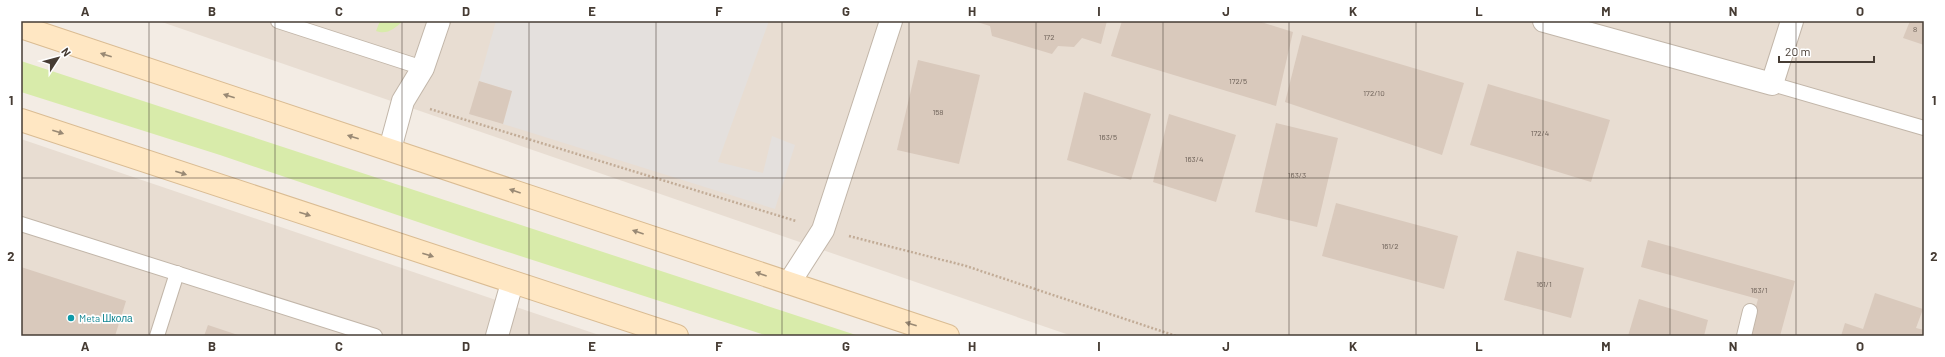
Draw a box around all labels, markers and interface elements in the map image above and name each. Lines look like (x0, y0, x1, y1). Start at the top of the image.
text: A (81, 3, 90, 19)
text: B (208, 3, 216, 19)
text: C (335, 3, 343, 19)
text: D (462, 3, 470, 19)
text: E (588, 3, 596, 19)
text: F (715, 3, 723, 19)
text: G (842, 3, 850, 19)
text: H (968, 3, 976, 19)
text: I (1097, 3, 1101, 19)
text: J (1222, 3, 1230, 19)
text: K (1349, 3, 1357, 19)
text: L (1475, 3, 1483, 19)
text: M (1601, 3, 1611, 19)
text: N (1729, 3, 1737, 19)
text: O (1856, 3, 1864, 19)
house number: 8 (1913, 24, 1917, 34)
house number: 172 (1044, 32, 1054, 42)
north arrow (38, 38, 78, 78)
scale bar (1779, 38, 1874, 64)
text: 20 m (1785, 44, 1811, 58)
text: N (59, 45, 74, 59)
one-way arrow (100, 52, 112, 58)
house number: 172/5 (1229, 76, 1247, 86)
house number: 172/10 (1363, 88, 1385, 98)
text: 1 (9, 92, 13, 108)
text: 1 (1932, 92, 1936, 108)
one-way arrow (223, 93, 235, 99)
house number: 158 (932, 107, 944, 117)
house number: 172/4 (1531, 128, 1549, 138)
one-way arrow (52, 129, 64, 135)
house number: 163/5 (1099, 132, 1117, 142)
one-way arrow (346, 134, 358, 140)
house number: 163/4 (1185, 154, 1203, 164)
one-way arrow (176, 170, 188, 176)
house number: 163/3 (1288, 170, 1306, 180)
one-way arrow (509, 188, 521, 194)
one-way arrow (299, 211, 311, 217)
one-way arrow (632, 229, 644, 235)
house number: 161/2 (1381, 241, 1399, 251)
text: 2 (7, 248, 15, 264)
text: 2 (1930, 248, 1938, 264)
one-way arrow (422, 252, 434, 258)
one-way arrow (755, 270, 767, 276)
house number: 161/1 (1536, 279, 1552, 289)
house number: 163/1 (1750, 285, 1768, 295)
place label: Meta Школа (79, 312, 133, 324)
marker: Meta Школа (66, 313, 76, 323)
one-way arrow (905, 320, 917, 326)
text: A (81, 338, 90, 354)
text: B (208, 338, 216, 354)
text: C (335, 338, 343, 354)
text: D (462, 338, 470, 354)
text: E (588, 338, 596, 354)
text: F (715, 338, 723, 354)
text: G (842, 338, 850, 354)
text: H (968, 338, 976, 354)
text: I (1097, 338, 1101, 354)
text: J (1222, 338, 1230, 354)
text: K (1349, 338, 1357, 354)
text: L (1475, 338, 1483, 354)
text: M (1601, 338, 1611, 354)
text: N (1729, 338, 1737, 354)
text: O (1856, 338, 1864, 354)

